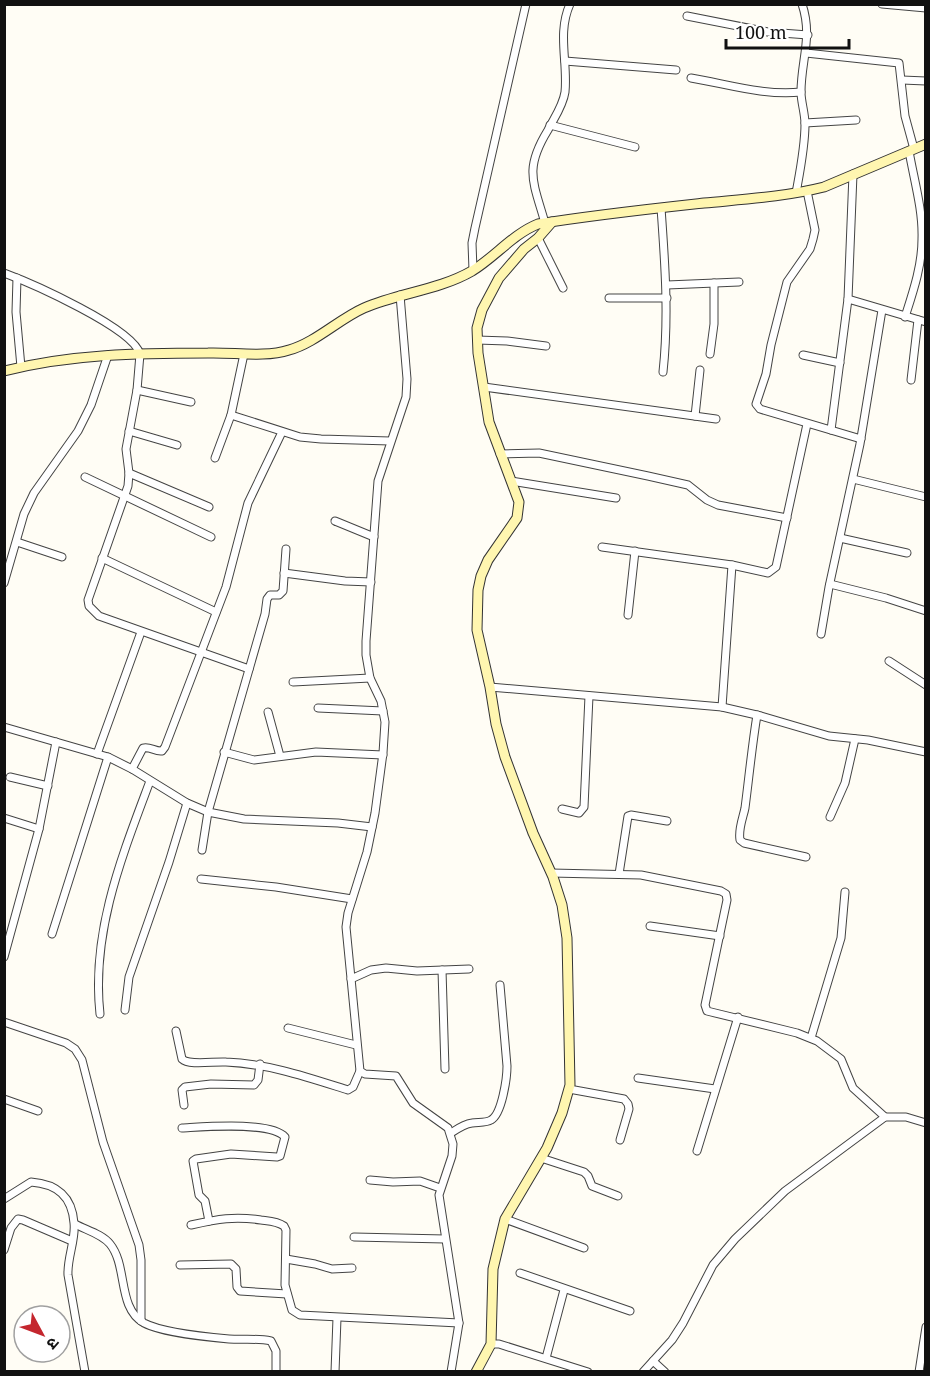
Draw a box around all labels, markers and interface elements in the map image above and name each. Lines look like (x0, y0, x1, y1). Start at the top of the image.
scale bar (726, 12, 849, 50)
text: 100 m (735, 20, 787, 44)
north arrow (12, 1304, 72, 1364)
text: उ (42, 1333, 65, 1355)

